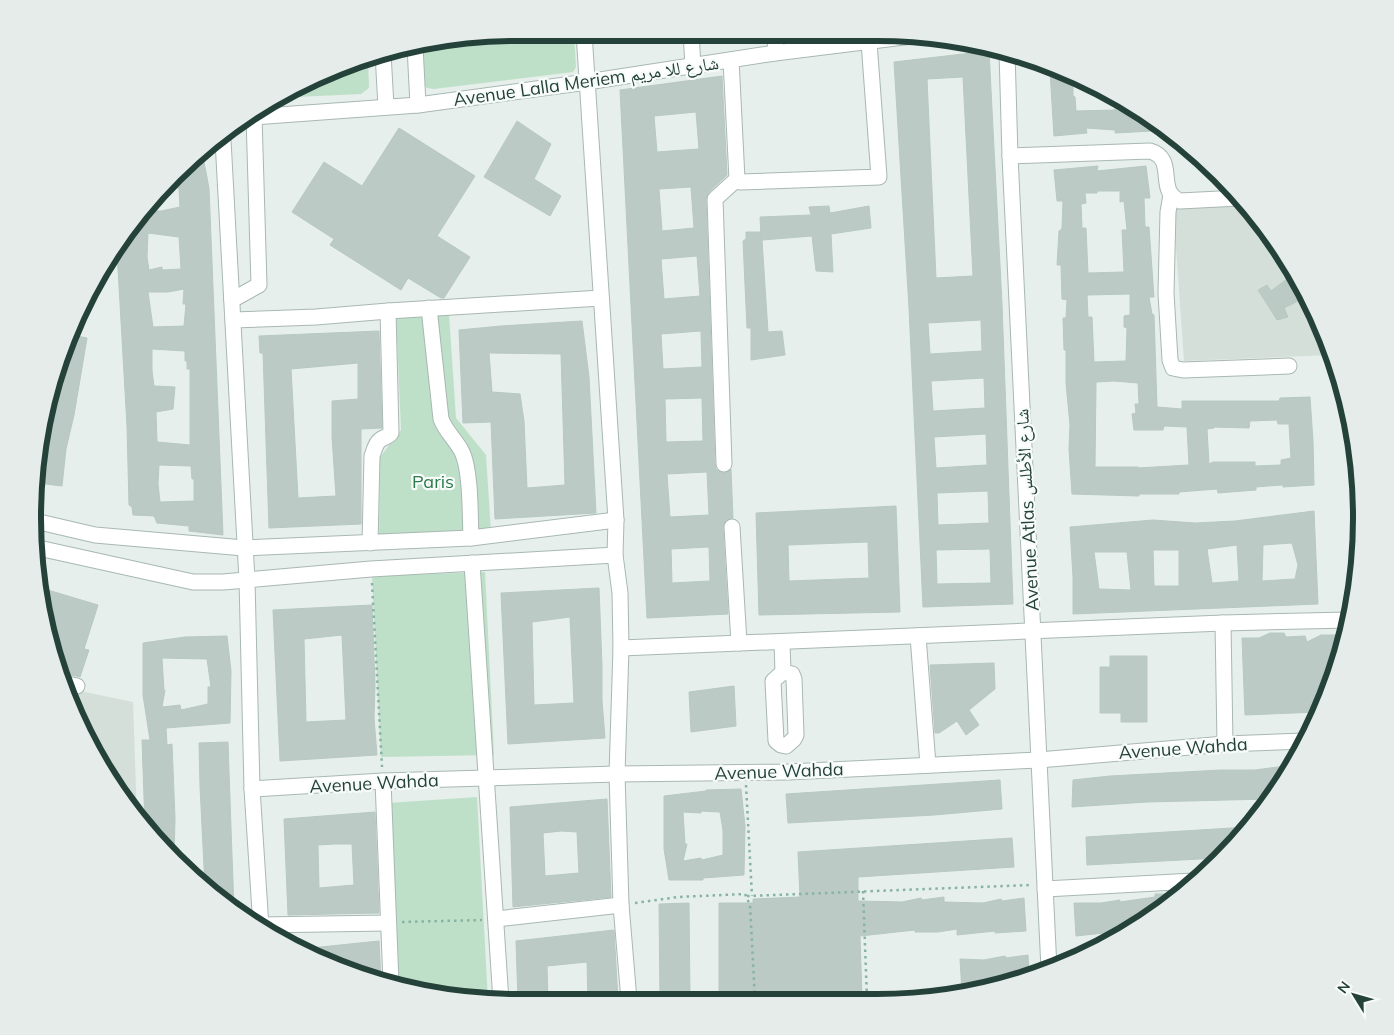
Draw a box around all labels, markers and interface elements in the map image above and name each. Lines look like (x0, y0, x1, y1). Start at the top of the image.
street label: Avenue Lalla Meriem شارع للا مريم (452, 51, 720, 112)
street label: Avenue Atlas شارع الأطلس (1010, 408, 1044, 612)
park label: Paris (412, 470, 454, 493)
street label: Avenue Wahda (1118, 732, 1248, 764)
street label: Avenue Wahda (714, 757, 844, 785)
street label: Avenue Wahda (309, 768, 439, 798)
north arrow (1329, 970, 1379, 1020)
text: N (1333, 978, 1354, 997)

